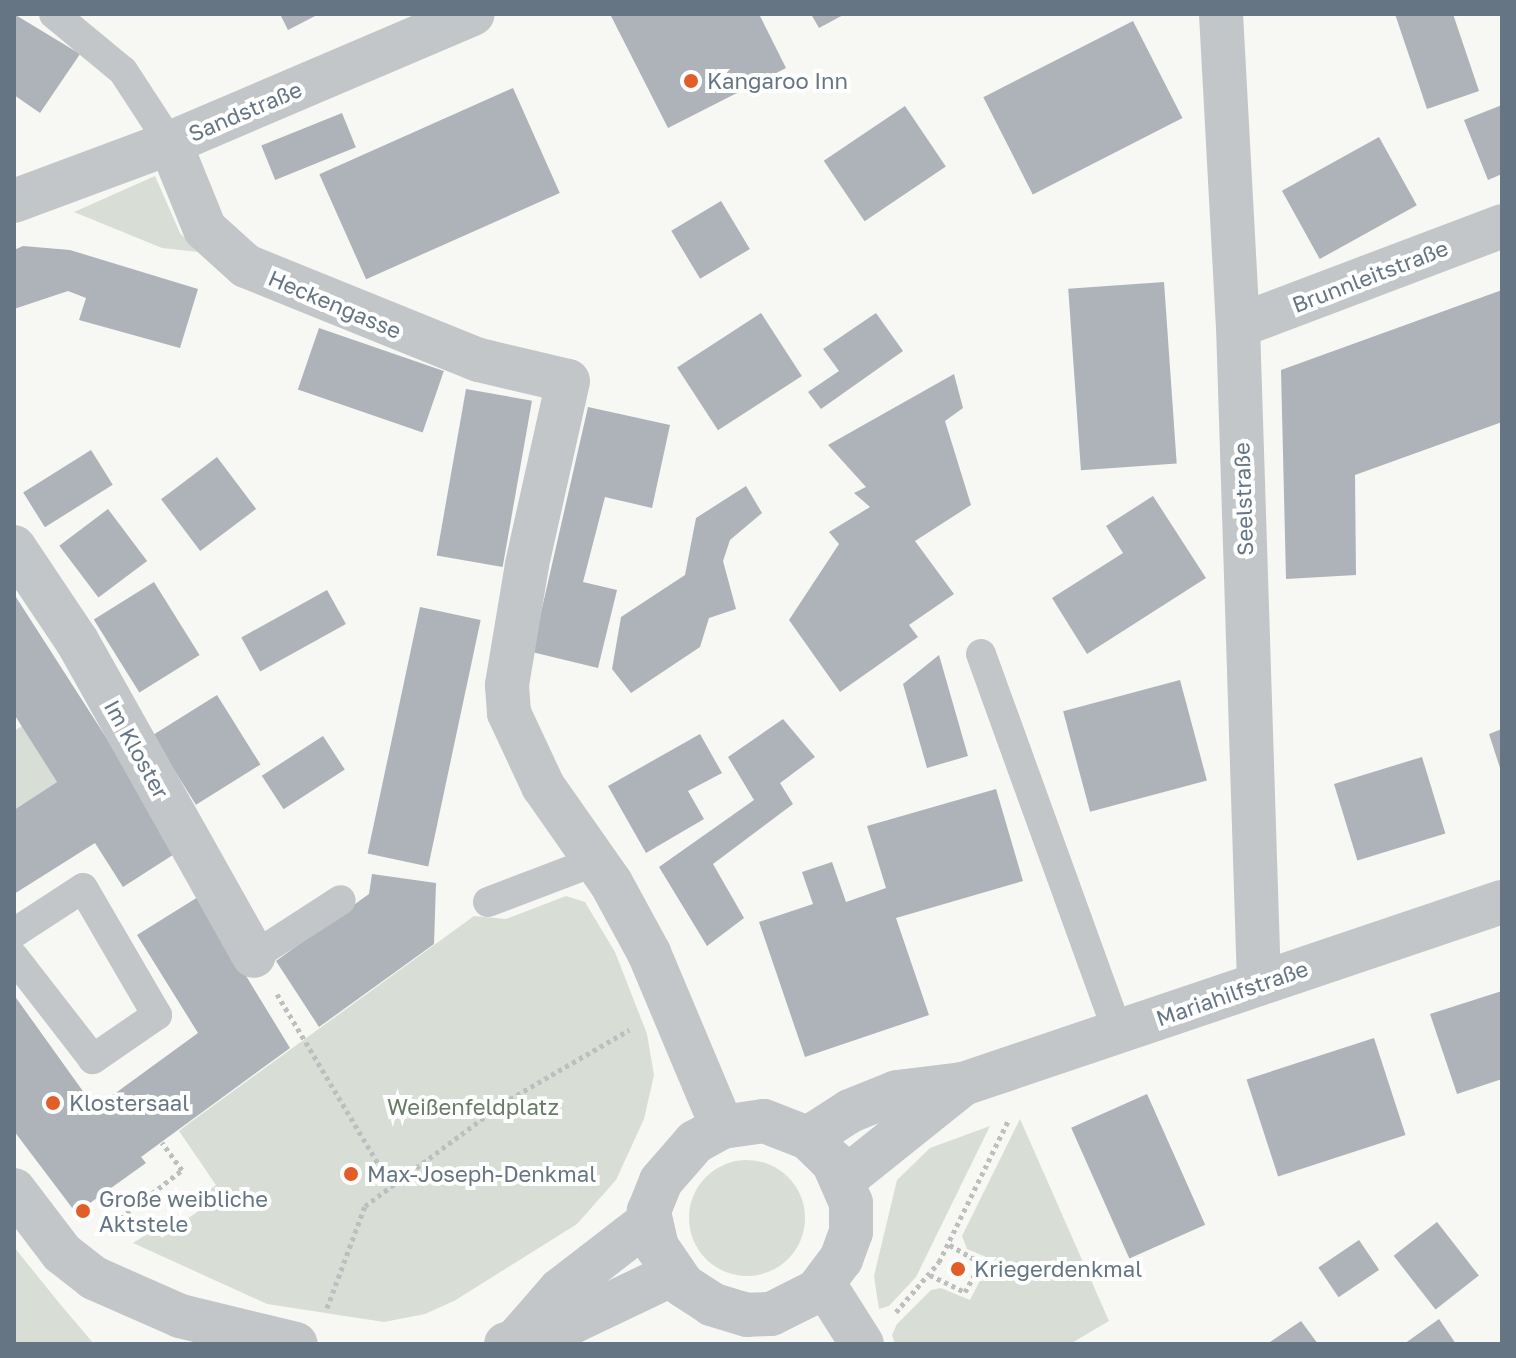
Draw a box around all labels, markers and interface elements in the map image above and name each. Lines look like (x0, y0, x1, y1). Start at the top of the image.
place label: Kangaroo Inn (707, 68, 848, 94)
marker: Kangaroo Inn (682, 72, 700, 90)
street label: Sandstraße (184, 75, 306, 147)
street label: Brunnleitstraße (1288, 234, 1452, 318)
street label: Heckengasse (265, 264, 405, 344)
street label: Seelstraße (1228, 442, 1258, 556)
street label: Im Kloster (99, 695, 175, 803)
street label: Mariahilfstraße (1152, 955, 1312, 1031)
place label: Klostersaal (69, 1090, 189, 1116)
marker: Klostersaal (44, 1094, 62, 1112)
park label: Weißenfeldplatz (387, 1094, 559, 1120)
place label: Max-Joseph-Denkmal (367, 1161, 596, 1187)
marker: Max-Joseph-Denkmal (342, 1165, 360, 1183)
place label: Große weibliche Aktstele (99, 1185, 268, 1236)
marker: Große weibliche Aktstele (74, 1202, 92, 1220)
place label: Kriegerdenkmal (974, 1256, 1142, 1282)
marker: Kriegerdenkmal (949, 1260, 967, 1278)

